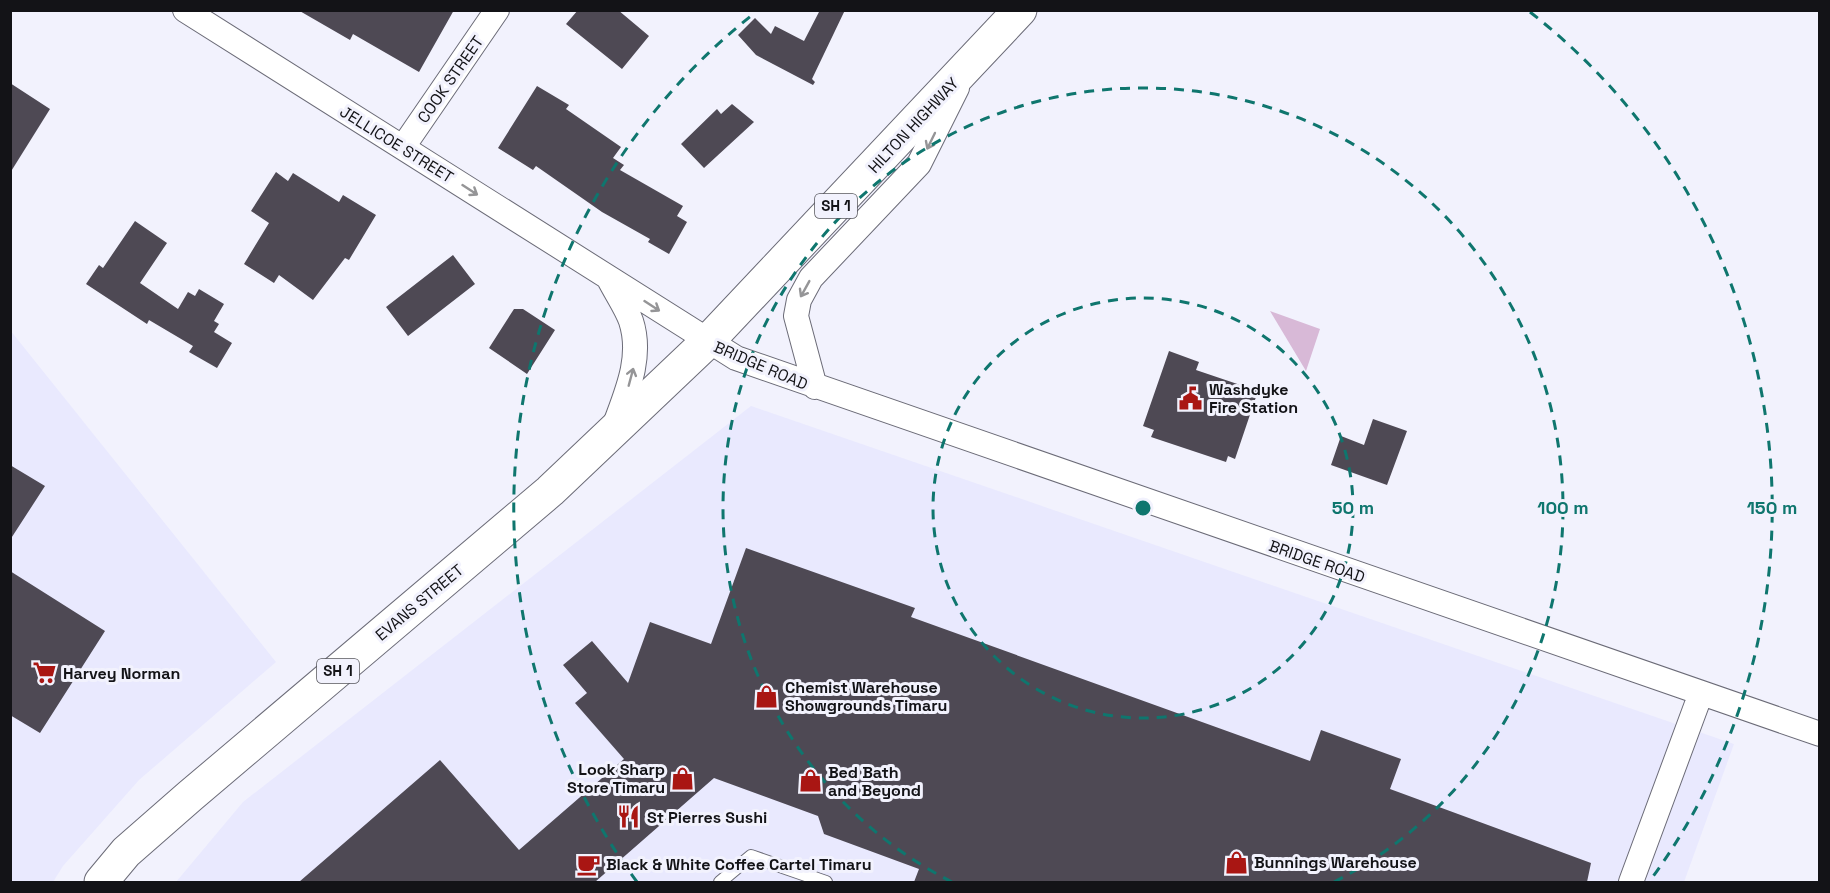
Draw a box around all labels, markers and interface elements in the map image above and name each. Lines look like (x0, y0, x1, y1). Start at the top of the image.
street label: COOK STREET (413, 32, 488, 127)
street label: HILTON HIGHWAY (863, 73, 963, 178)
street label: JELLICOE STREET (336, 101, 458, 188)
one-way arrow (924, 132, 936, 150)
one-way arrow (461, 184, 478, 196)
road number: SH 1 (815, 194, 857, 218)
one-way arrow (799, 280, 811, 297)
one-way arrow (643, 301, 660, 313)
street label: BRIDGE ROAD (711, 336, 811, 395)
one-way arrow (625, 368, 637, 387)
place label: Washdyke Fire Station (1209, 379, 1298, 418)
public building icon: Washdyke Fire Station (1178, 385, 1204, 411)
text: 50 m (1332, 496, 1374, 519)
text: 100 m (1537, 496, 1589, 519)
text: 150 m (1747, 496, 1797, 519)
centre of rings (1133, 498, 1153, 518)
street label: BRIDGE ROAD (1266, 535, 1368, 588)
street label: EVANS STREET (371, 559, 468, 645)
road number: SH 1 (317, 659, 359, 683)
supermarket icon: Harvey Norman (32, 660, 58, 686)
place label: Harvey Norman (63, 663, 180, 684)
place label: Chemist Warehouse Showgrounds Timaru (785, 677, 947, 716)
shop icon: Chemist Warehouse Showgrounds Timaru (754, 683, 780, 709)
place label: Look Sharp Store Timaru (567, 759, 665, 798)
place label: Bed Bath and Beyond (828, 762, 921, 801)
shop icon: Look Sharp Store Timaru (670, 765, 696, 791)
shop icon: Bed Bath and Beyond (797, 768, 823, 794)
restaurant icon: St Pierres Sushi (616, 804, 642, 830)
place label: St Pierres Sushi (647, 807, 767, 828)
shop icon: Bunnings Warehouse (1223, 849, 1249, 875)
cafe icon: Black & White Coffee Cartel Timaru (575, 851, 601, 877)
place label: Bunnings Warehouse (1254, 852, 1417, 873)
place label: Black & White Coffee Cartel Timaru (606, 854, 872, 875)

